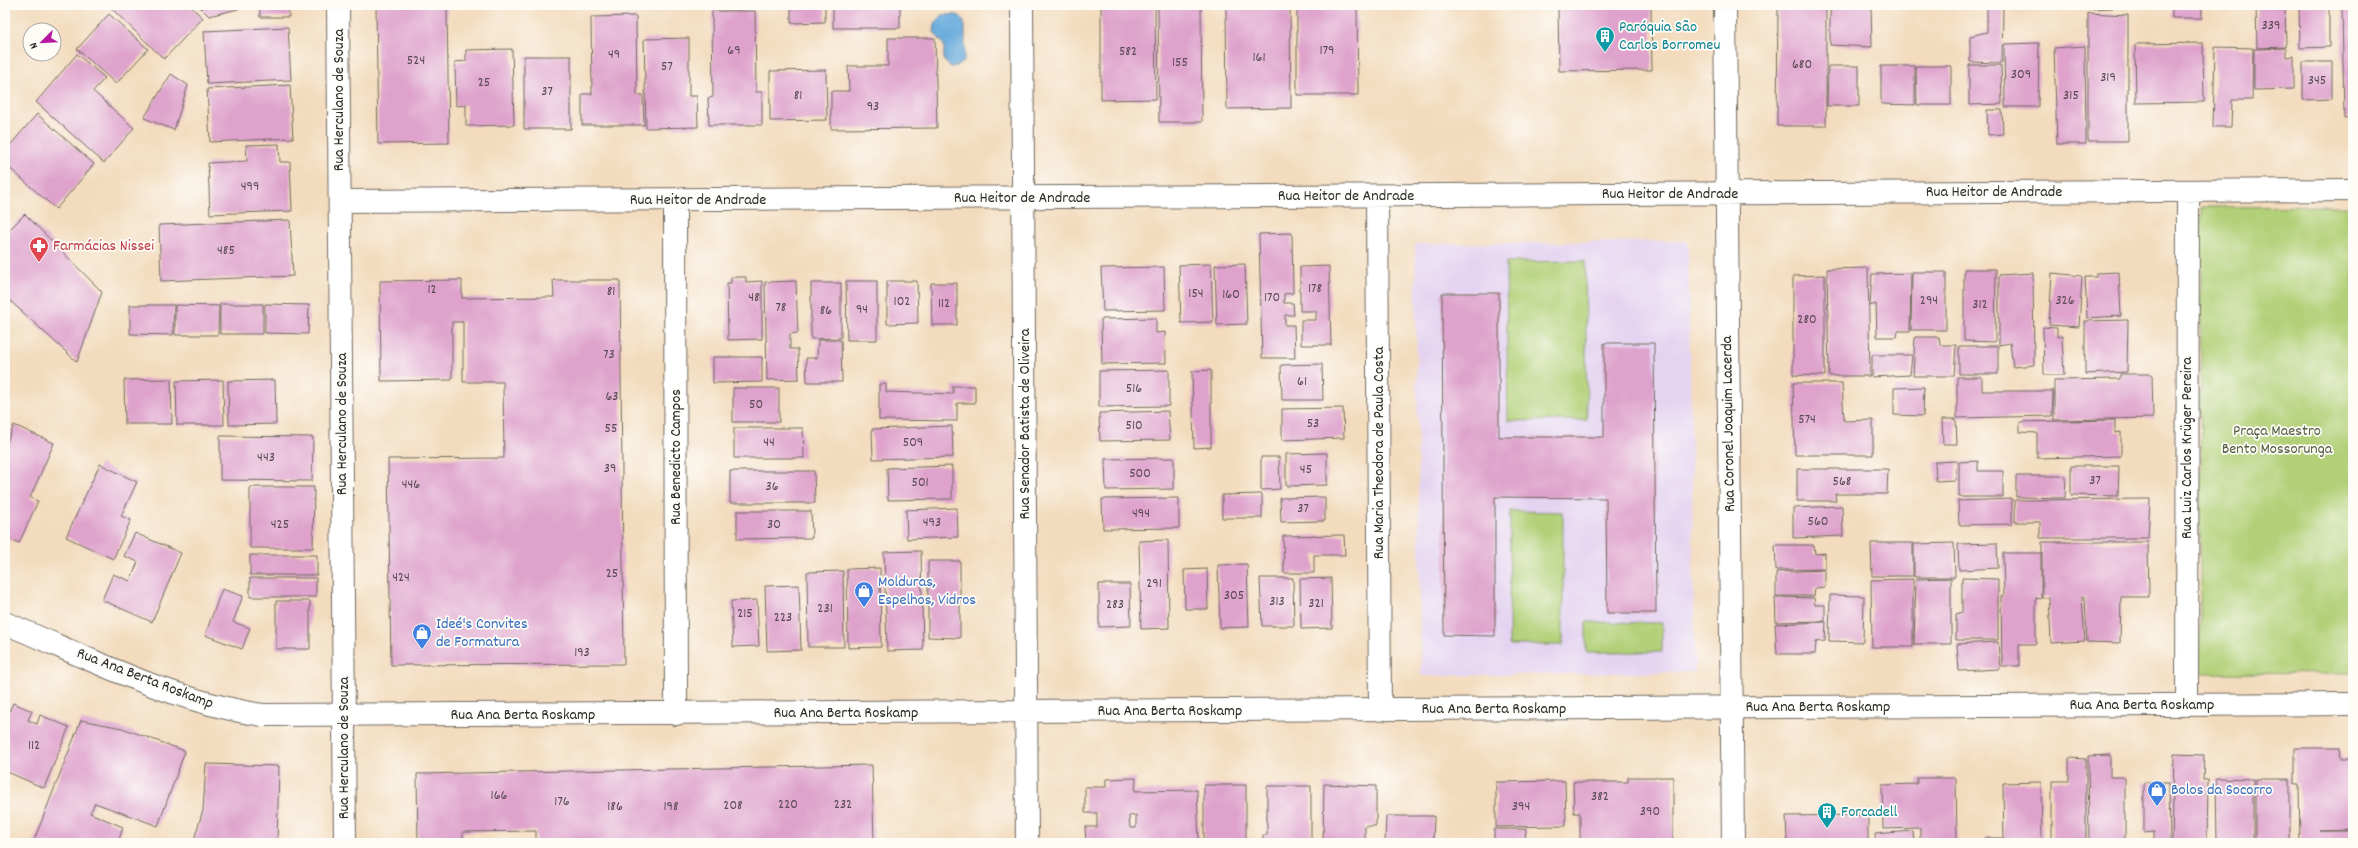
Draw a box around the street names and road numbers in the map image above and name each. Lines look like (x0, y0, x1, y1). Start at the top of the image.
street label: Rua Herculano de Souza (328, 28, 351, 171)
street label: Rua Heitor de Andrade (1926, 181, 2062, 204)
street label: Rua Heitor de Andrade (1602, 183, 1738, 206)
street label: Rua Heitor de Andrade (1278, 185, 1414, 208)
street label: Rua Heitor de Andrade (954, 187, 1090, 210)
street label: Rua Heitor de Andrade (630, 189, 766, 212)
street label: Rua Senador Batista de Oliveira (1014, 328, 1037, 520)
street label: Rua Coronel Joaquim Lacerda (1716, 335, 1742, 512)
street label: Rua Maria Theodora de Paula Costa (1368, 346, 1391, 559)
street label: Rua Herculano de Souza (331, 352, 354, 495)
street label: Rua Luiz Carlos Krüger Pereira (2176, 356, 2199, 539)
street label: Rua Benedicto Campos (665, 389, 688, 525)
street label: Rua Ana Berta Roskamp (73, 642, 217, 716)
street label: Rua Herculano de Souza (333, 676, 356, 819)
street label: Rua Ana Berta Roskamp (2070, 694, 2214, 717)
street label: Rua Ana Berta Roskamp (1746, 696, 1890, 719)
street label: Rua Ana Berta Roskamp (1422, 698, 1566, 721)
street label: Rua Ana Berta Roskamp (1098, 700, 1242, 723)
street label: Rua Ana Berta Roskamp (774, 702, 918, 725)
street label: Rua Ana Berta Roskamp (451, 704, 595, 727)

